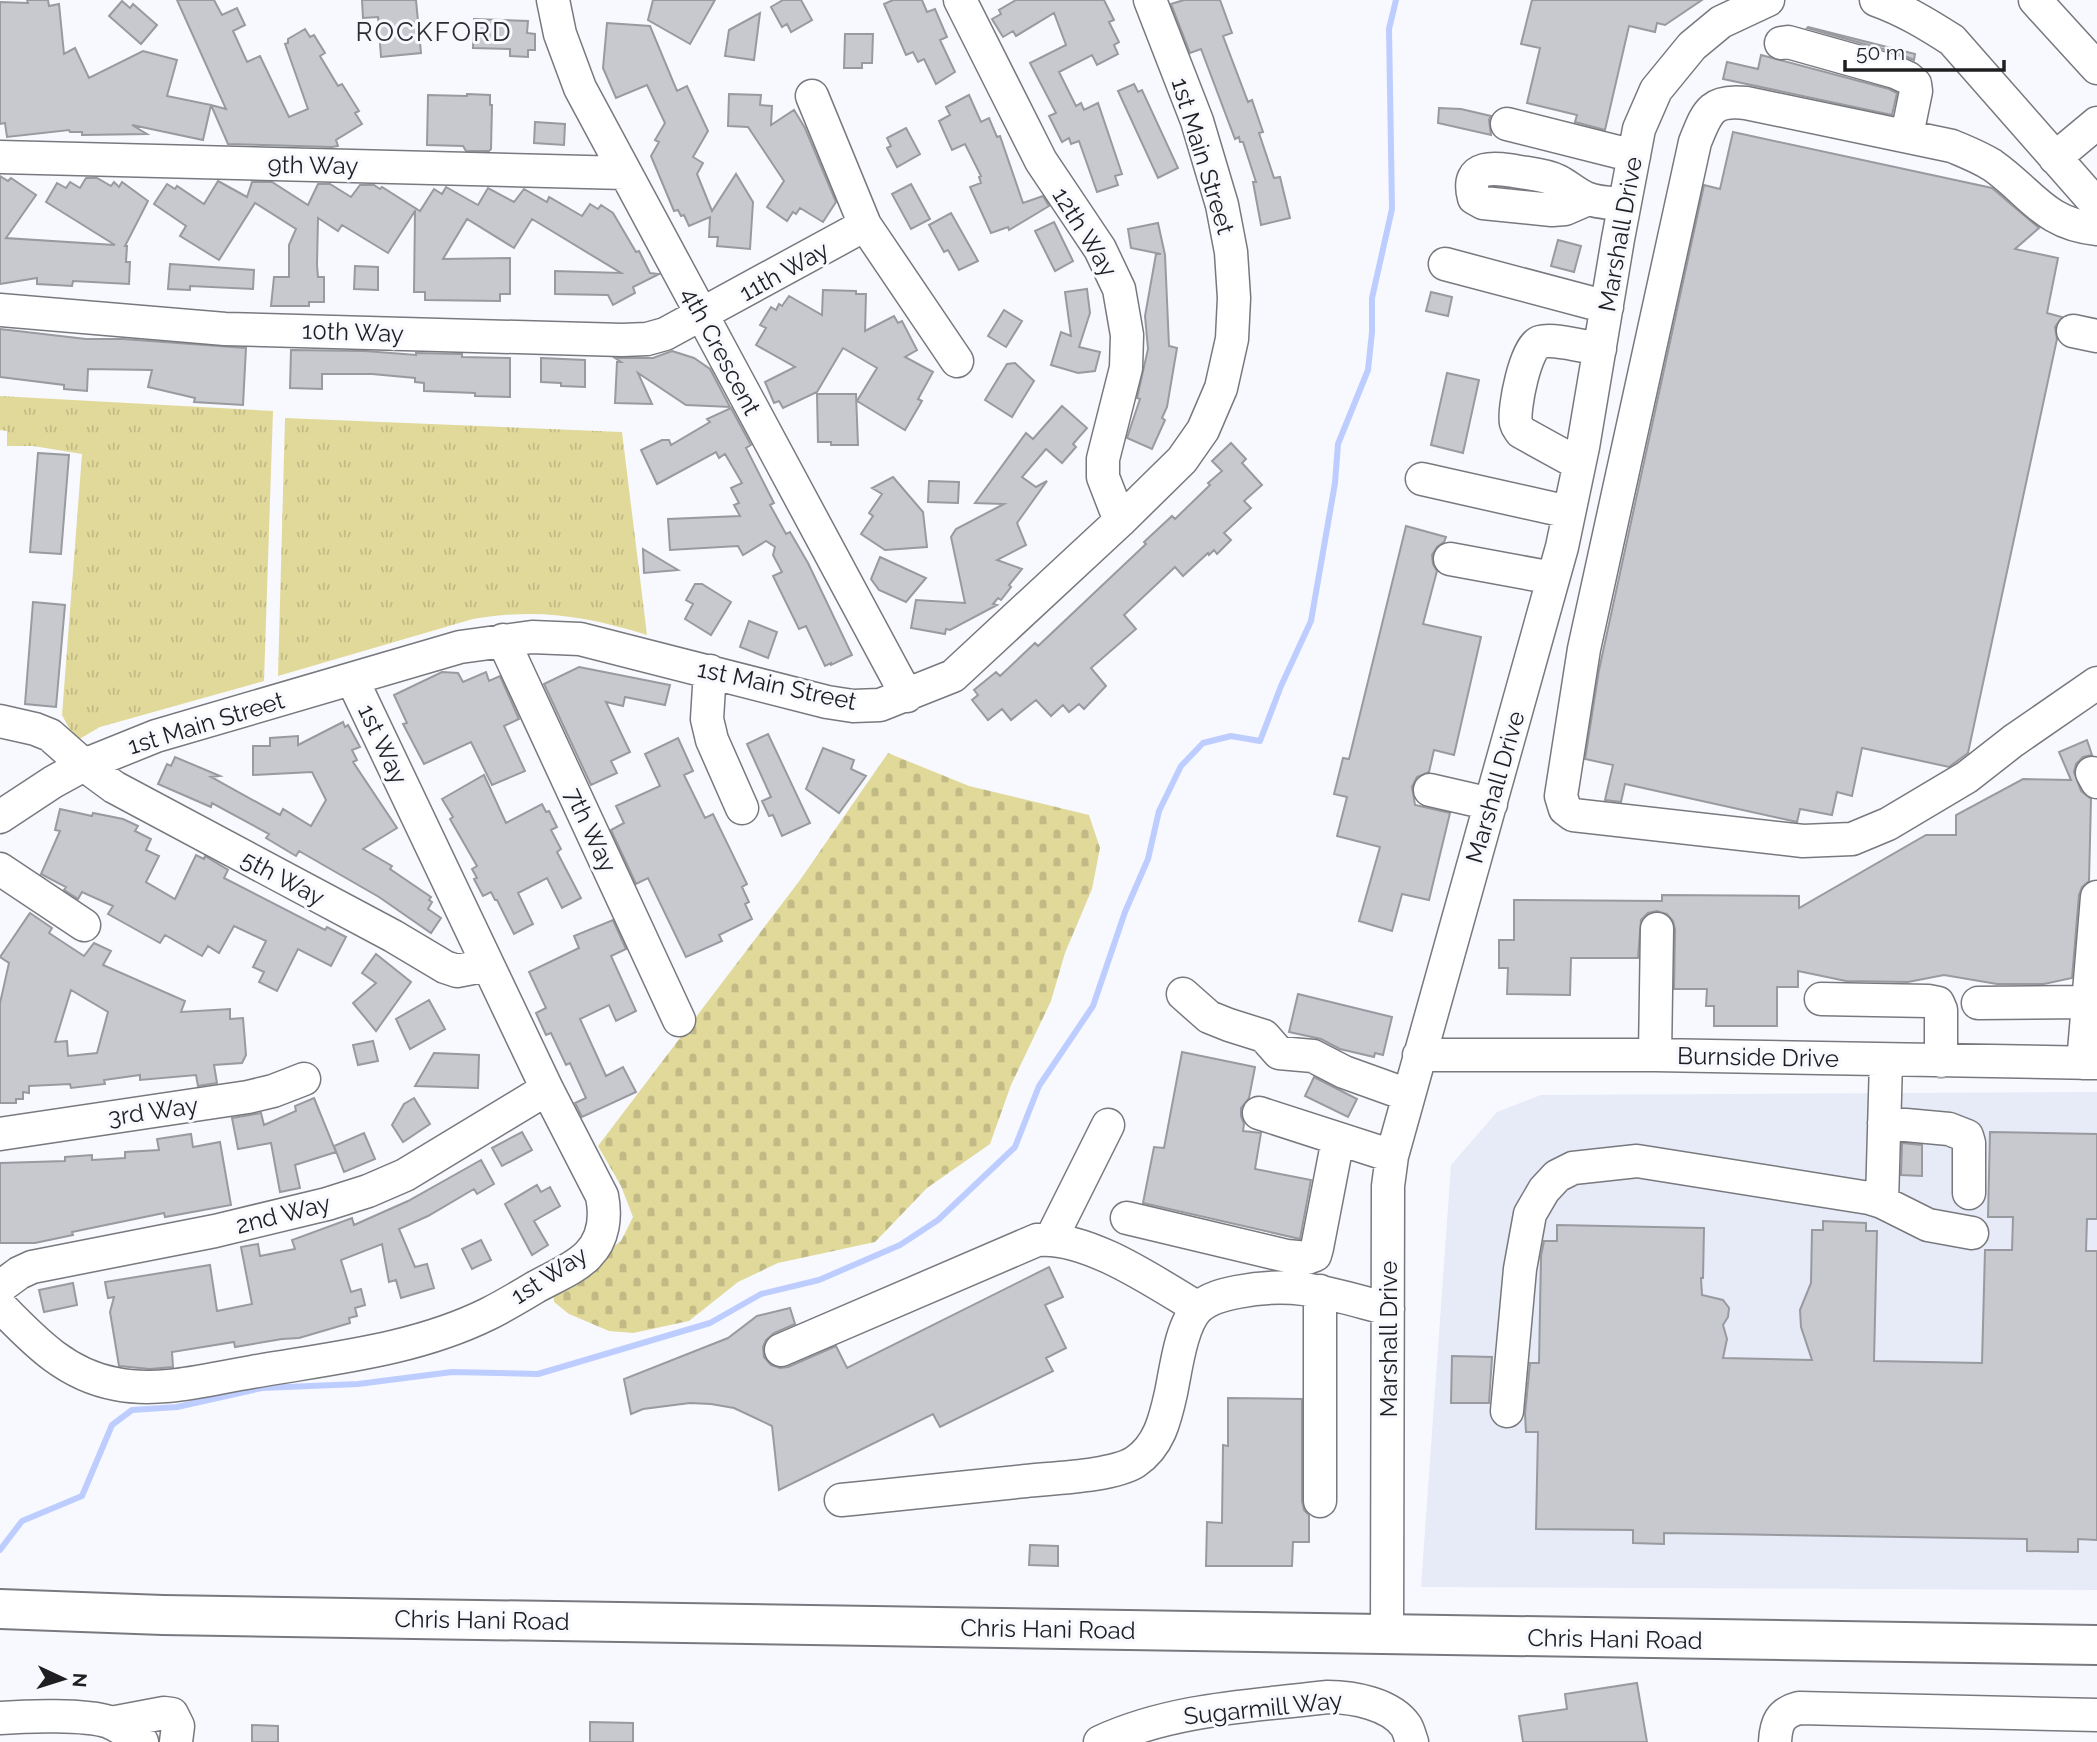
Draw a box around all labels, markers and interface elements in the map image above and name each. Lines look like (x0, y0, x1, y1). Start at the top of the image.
district label: ROCKFORD (355, 17, 513, 47)
scale bar (1845, 28, 2004, 72)
text: 50 m (1856, 40, 1905, 65)
street label: 1st Main Street (1165, 74, 1241, 238)
street label: 9th Way (267, 150, 359, 180)
street label: Marshall Drive (1592, 154, 1648, 314)
street label: 12th Way (1046, 182, 1124, 282)
street label: 11th Way (734, 235, 834, 307)
street label: 4th Crescent (675, 282, 767, 420)
street label: 10th Way (302, 316, 404, 348)
street label: 1st Main Street (695, 654, 859, 716)
street label: 1st Main Street (124, 685, 288, 761)
street label: 1st Way (352, 699, 414, 789)
street label: Marshall Drive (1459, 708, 1531, 866)
street label: 7th Way (559, 783, 623, 877)
street label: 5th Way (236, 844, 330, 912)
street label: Burnside Drive (1677, 1041, 1839, 1073)
street label: 3rd Way (106, 1090, 200, 1132)
street label: 2nd Way (233, 1188, 333, 1240)
street label: 1st Way (506, 1240, 592, 1310)
street label: Marshall Drive (1374, 1261, 1403, 1417)
street label: Chris Hani Road (394, 1604, 570, 1636)
street label: Chris Hani Road (960, 1613, 1136, 1645)
street label: Chris Hani Road (1527, 1623, 1703, 1655)
north arrow (28, 1644, 98, 1714)
text: N (68, 1672, 91, 1688)
street label: Sugarmill Way (1182, 1685, 1344, 1731)

